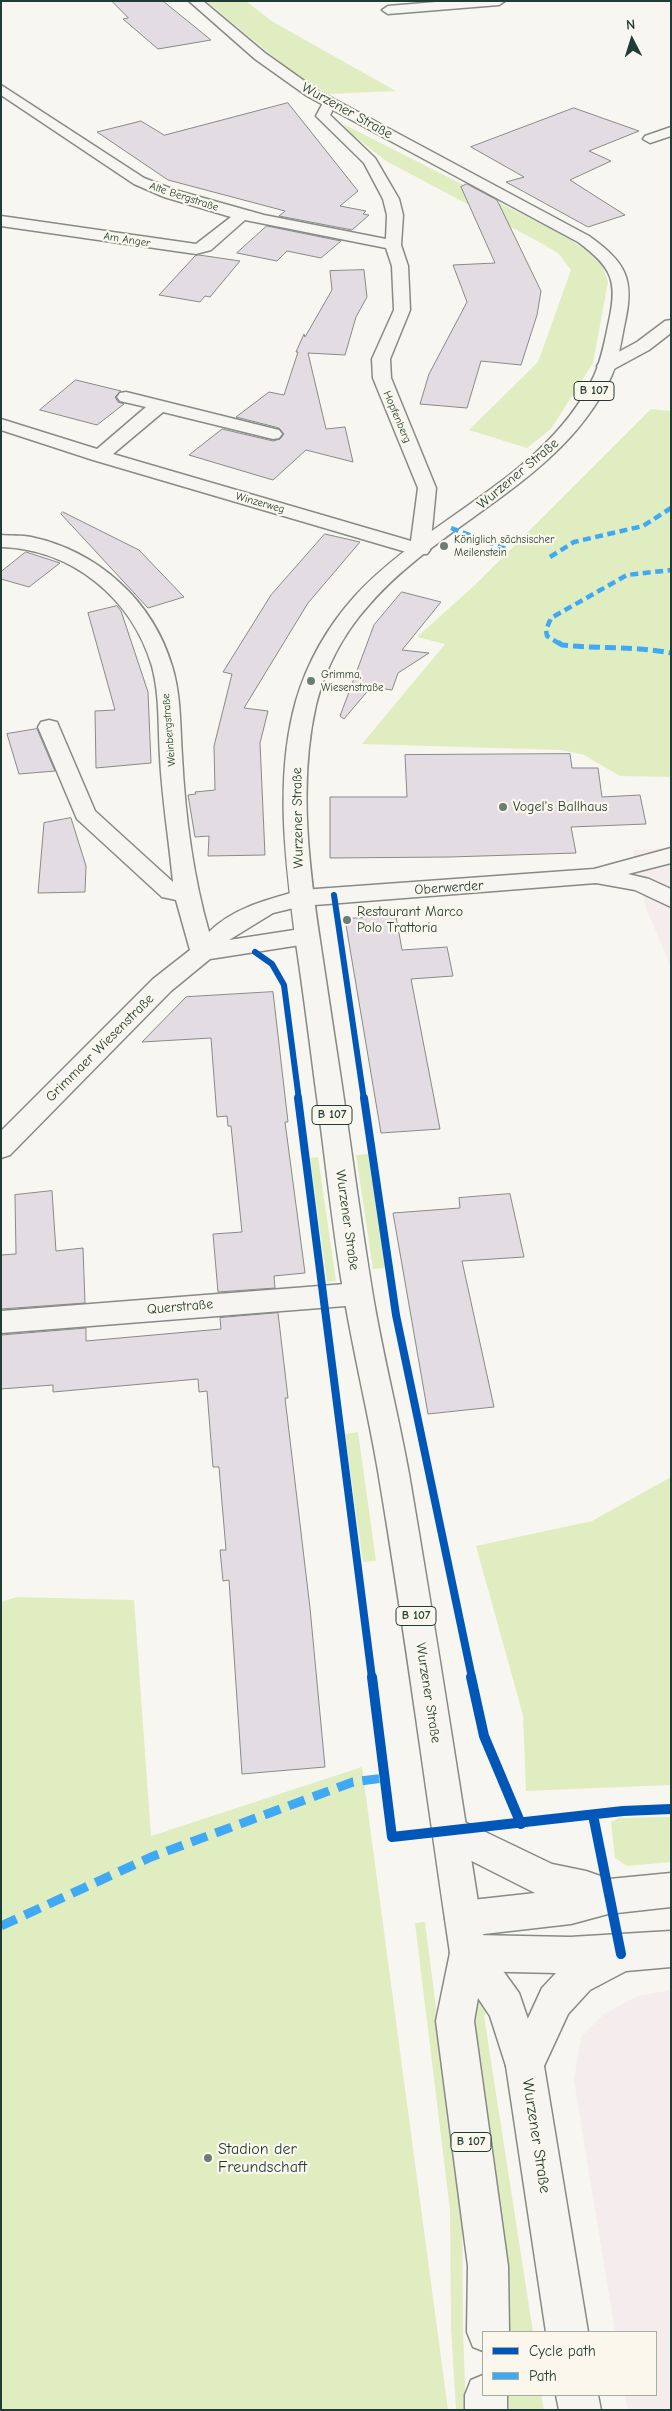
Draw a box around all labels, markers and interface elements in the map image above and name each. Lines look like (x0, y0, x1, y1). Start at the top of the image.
north arrow (607, 15, 657, 65)
text: N (625, 16, 636, 33)
street label: Wurzener Straße (299, 79, 395, 143)
street label: Alte Bergstraße (148, 180, 220, 214)
street label: Am Anger (103, 230, 151, 250)
road number: B 107 (574, 382, 614, 401)
street label: Hopfenberg (380, 389, 414, 445)
street label: Wurzener Straße (474, 435, 562, 513)
street label: Winzerweg (234, 490, 286, 516)
place label: Königlich sächsischer Meilenstein (454, 533, 554, 559)
marker: Königlich sächsischer Meilenstein (438, 540, 450, 552)
place label: Grimma, Wiesenstraße (321, 668, 384, 694)
marker: Grimma, Wiesenstraße (305, 675, 317, 687)
street label: Weinbergstraße (159, 693, 179, 767)
street label: Wurzener Straße (289, 767, 307, 869)
place label: Vogel's Ballhaus (513, 799, 608, 815)
marker: Vogel's Ballhaus (497, 801, 509, 813)
street label: Oberwerder (414, 877, 484, 899)
place label: Restaurant Marco Polo Trattoria (357, 904, 463, 936)
marker: Restaurant Marco Polo Trattoria (341, 914, 353, 926)
street label: Grimmaer Wiesenstraße (42, 990, 158, 1106)
road number: B 107 (312, 1106, 352, 1124)
street label: Wurzener Straße (332, 1169, 362, 1271)
street label: Querstraße (146, 1296, 214, 1318)
road number: B 107 (396, 1606, 436, 1625)
street label: Wurzener Straße (412, 1642, 444, 1744)
street label: Wurzener Straße (517, 2077, 555, 2195)
road number: B 107 (451, 2132, 491, 2152)
place label: Stadion der Freundschaft (218, 2139, 307, 2177)
marker: Stadion der Freundschaft (202, 2152, 214, 2164)
legend (482, 2331, 657, 2396)
text: Cycle path (529, 2342, 596, 2360)
text: Path (529, 2367, 557, 2385)

